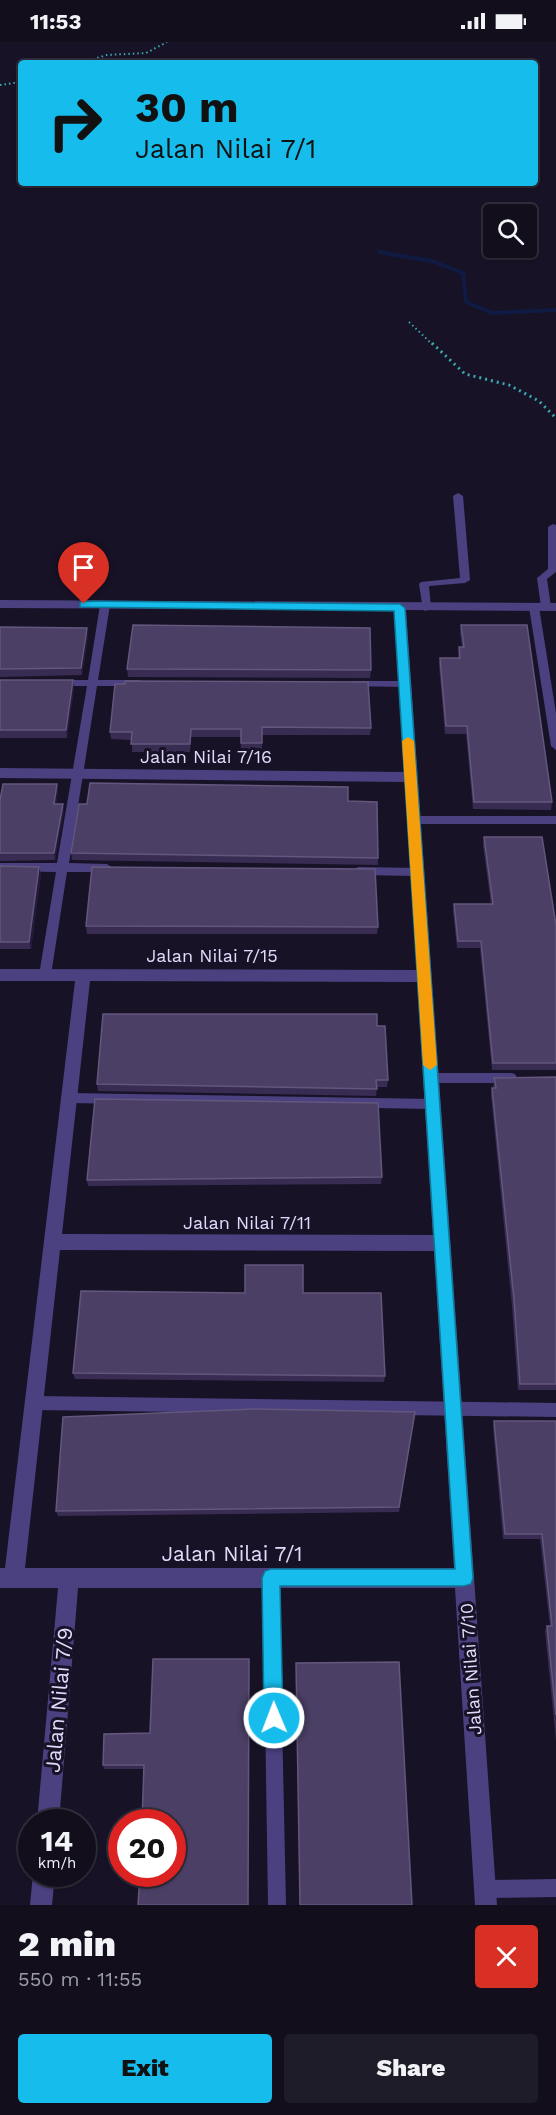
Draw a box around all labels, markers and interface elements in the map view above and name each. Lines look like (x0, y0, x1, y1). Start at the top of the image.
text: 11:53 (30, 9, 81, 34)
text: 30 m (135, 83, 239, 132)
icon: right (36, 84, 114, 162)
text: Jalan Nilai 7/1 (135, 133, 316, 165)
map controls (483, 204, 537, 258)
button: search (483, 204, 537, 258)
pin (58, 542, 109, 604)
icon: arrive (67, 551, 100, 584)
street label: Jalan Nilai 7/16 (140, 746, 272, 767)
street label: Jalan Nilai 7/15 (146, 945, 278, 966)
street label: Jalan Nilai 7/11 (183, 1212, 311, 1233)
street label: Jalan Nilai 7/1 (161, 1541, 303, 1566)
street label: Jalan Nilai 7/10 (455, 1602, 486, 1736)
street label: Jalan Nilai 7/9 (40, 1626, 77, 1774)
position arrow (242, 1686, 306, 1750)
speed limit sign: 20 (108, 1809, 186, 1887)
text: 14 (41, 1823, 73, 1858)
text: km/h (38, 1854, 76, 1872)
text: 2 min (18, 1923, 116, 1965)
button: close (475, 1925, 538, 1988)
text: 550 m · 11:55 (18, 1967, 142, 1991)
button: Exit (18, 2034, 272, 2103)
button: Share (284, 2034, 538, 2103)

